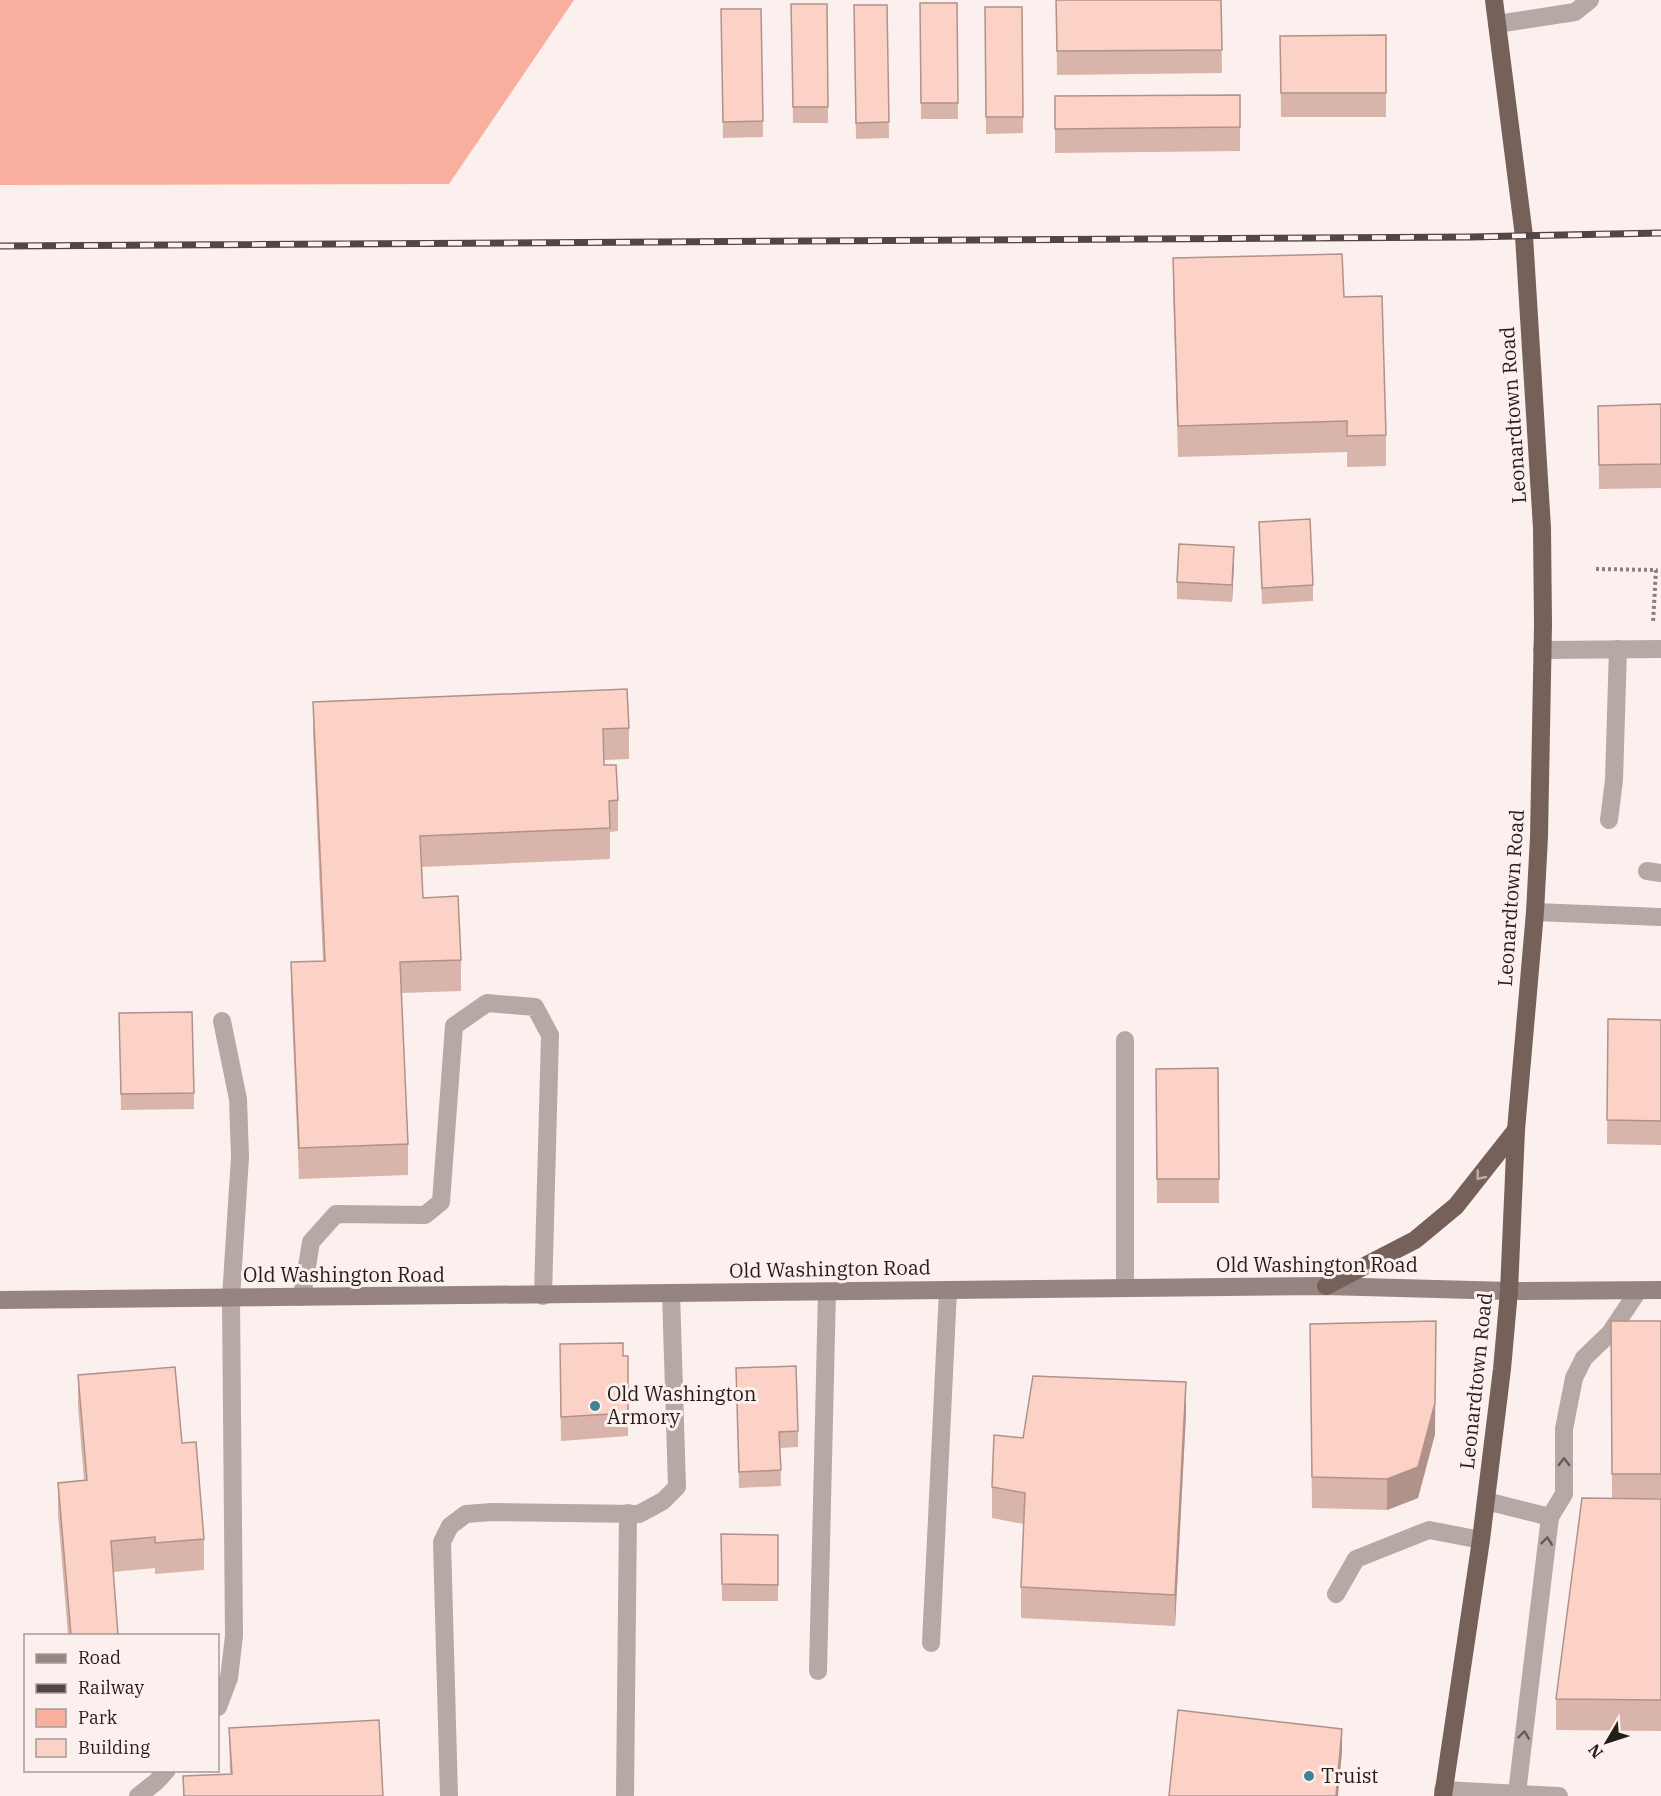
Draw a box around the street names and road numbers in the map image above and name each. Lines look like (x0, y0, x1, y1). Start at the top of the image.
street label: Leonardtown Road (1493, 326, 1532, 504)
street label: Leonardtown Road (1491, 809, 1530, 987)
street label: Old Washington Road (1216, 1251, 1418, 1278)
street label: Old Washington Road (729, 1253, 931, 1284)
street label: Old Washington Road (243, 1261, 445, 1288)
street label: Leonardtown Road (1453, 1291, 1498, 1471)

